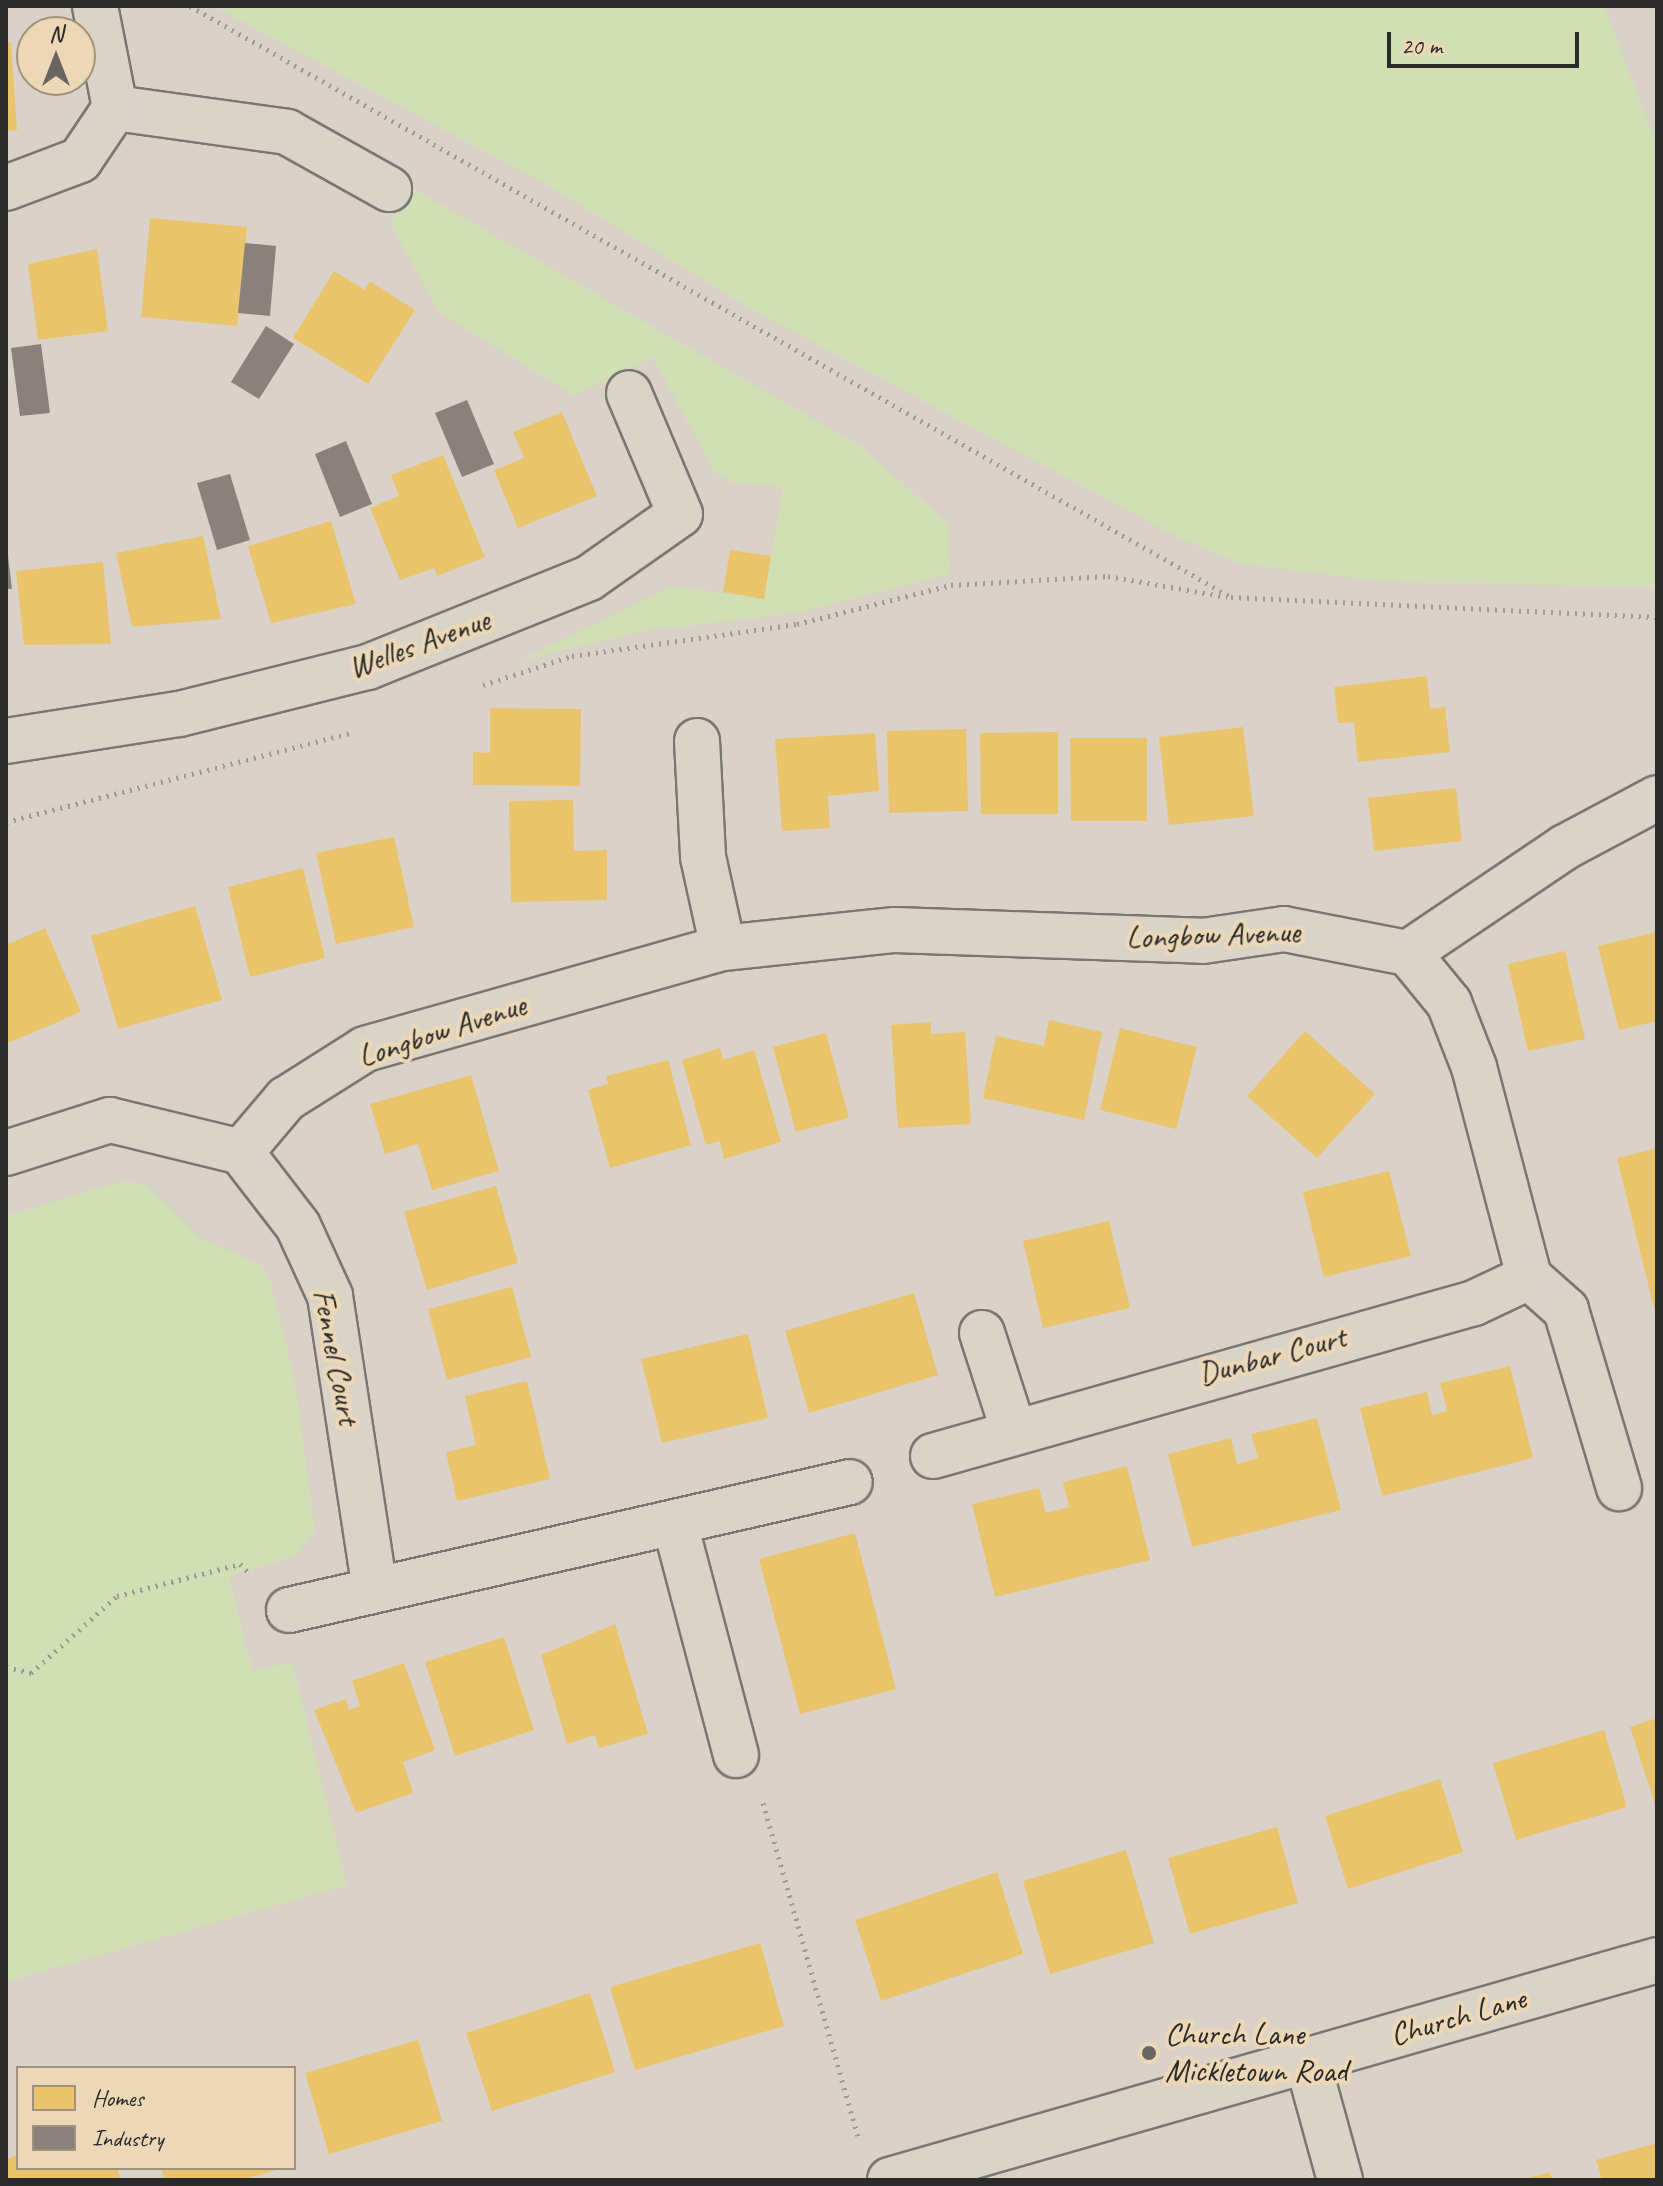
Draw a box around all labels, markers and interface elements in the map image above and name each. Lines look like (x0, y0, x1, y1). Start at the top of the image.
north arrow (16, 16, 96, 96)
scale bar (1391, 16, 1583, 66)
text: N (49, 20, 63, 48)
text: 20 m (1401, 31, 1442, 61)
street label: Welles Avenue (343, 601, 495, 687)
street label: Longbow Avenue (1126, 913, 1300, 957)
street label: Longbow Avenue (353, 986, 531, 1076)
street label: Fennel Court (304, 1286, 368, 1428)
street label: Dunbar Court (1194, 1318, 1350, 1394)
street label: Church Lane (1385, 1979, 1531, 2055)
place label: Church Lane Mickletown Road (1165, 2016, 1347, 2091)
marker: Church Lane Mickletown Road (1140, 2044, 1158, 2062)
legend (16, 2066, 296, 2170)
text: Homes (92, 2083, 143, 2113)
text: Industry (92, 2123, 163, 2153)

